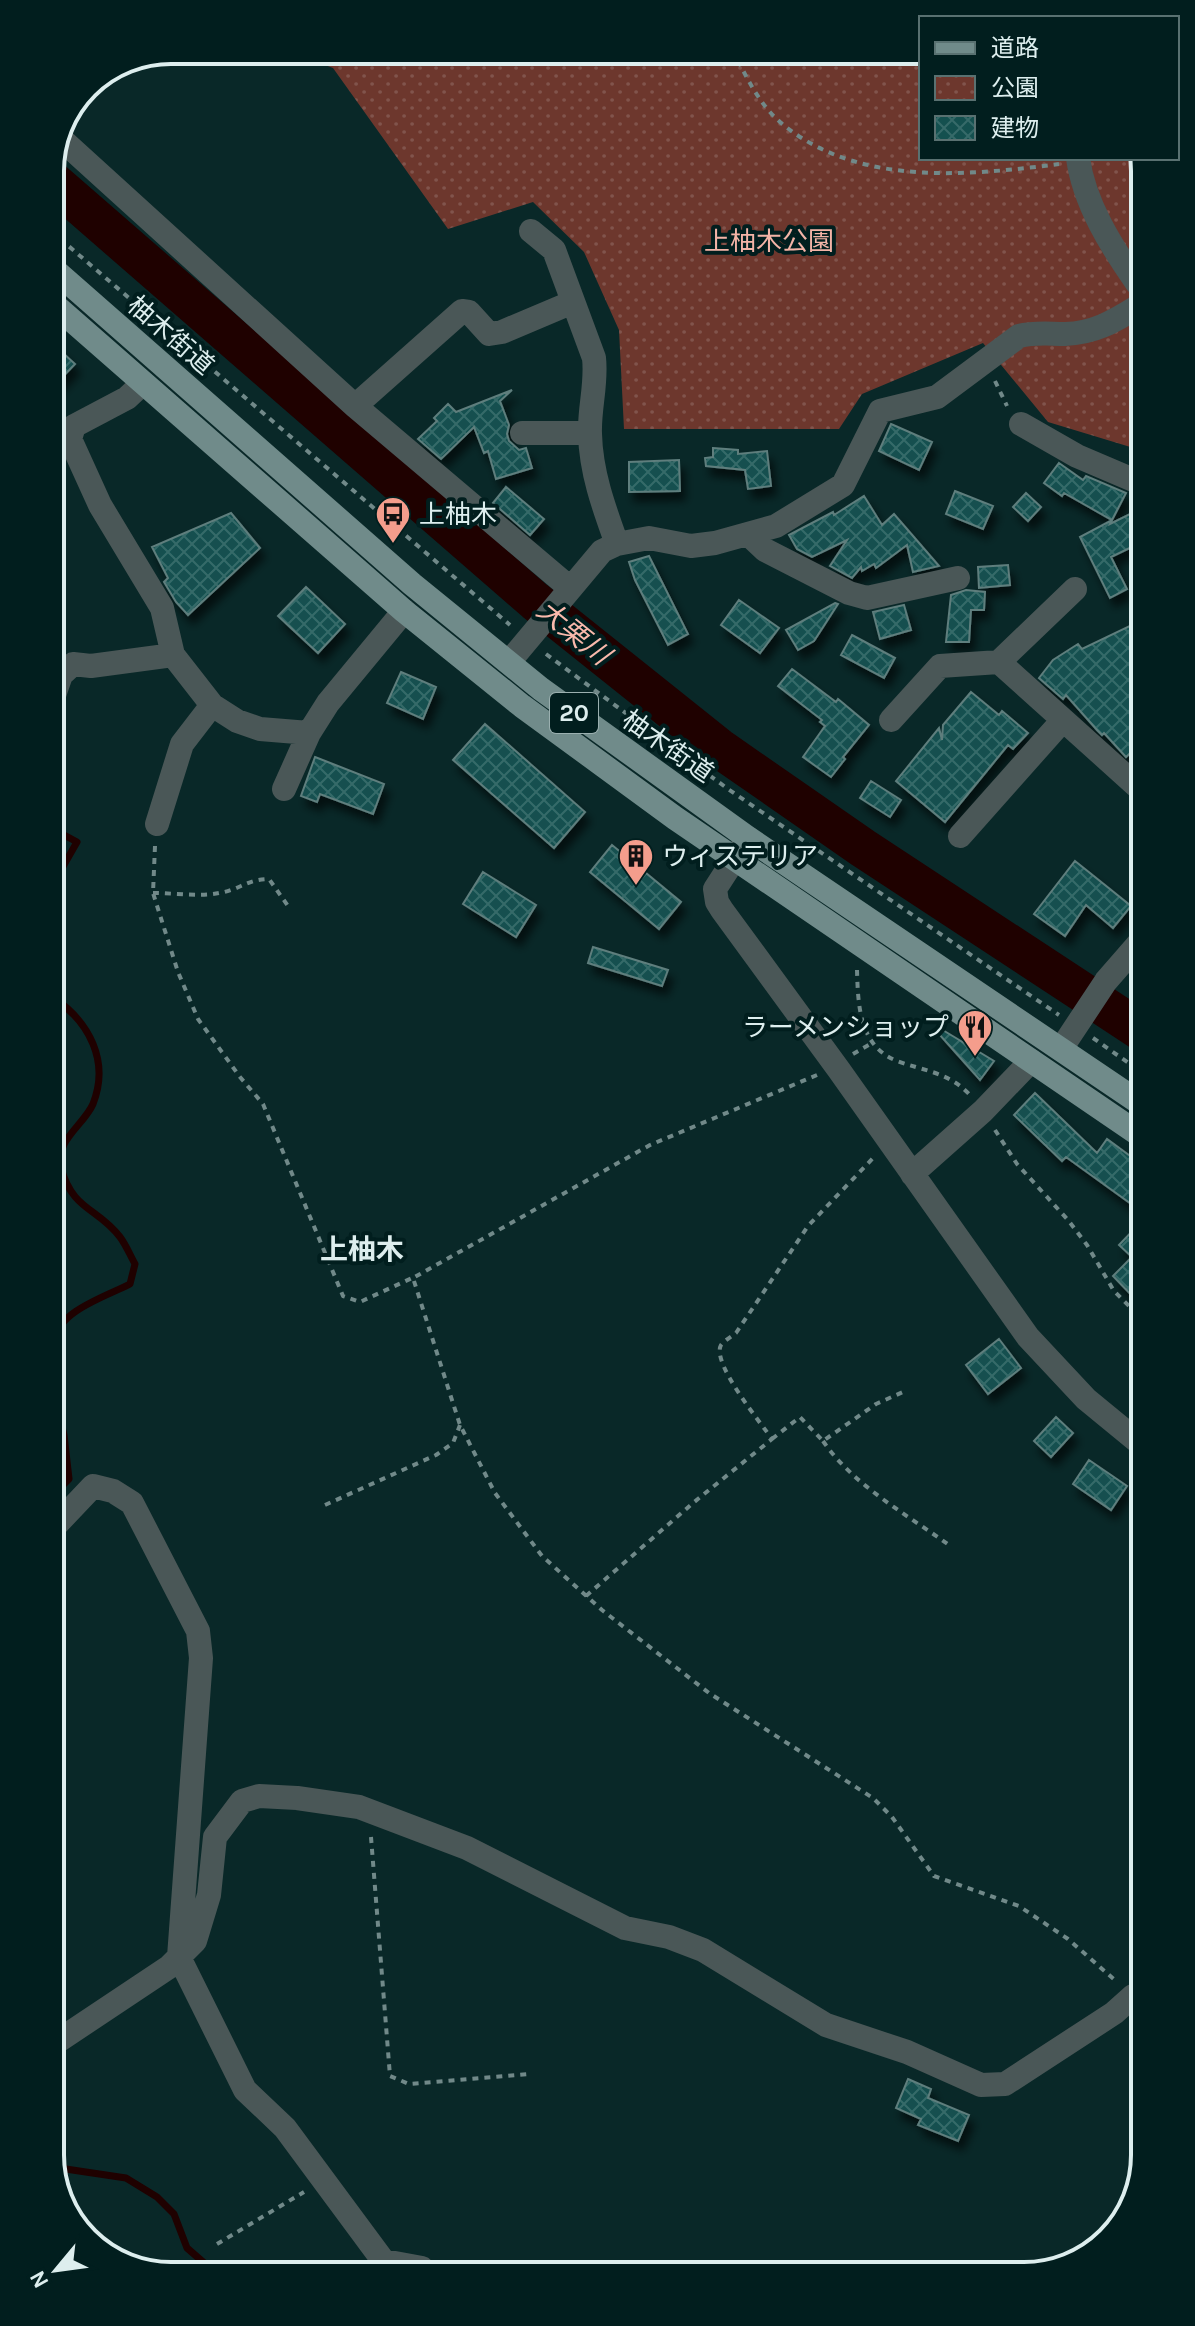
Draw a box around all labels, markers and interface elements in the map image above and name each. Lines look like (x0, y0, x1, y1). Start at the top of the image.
legend (919, 16, 1179, 160)
text: 道路 (991, 34, 1039, 62)
text: 公園 (991, 74, 1039, 102)
text: 建物 (991, 114, 1039, 142)
park label: 上柚木公園 (704, 226, 834, 257)
street label: 柚木街道 (121, 290, 220, 381)
bus stop icon: 上柚木 (374, 495, 412, 545)
place label: 上柚木 (419, 499, 497, 530)
water label: 大栗川 (531, 593, 619, 674)
road number: 20 (550, 693, 598, 733)
street label: 柚木街道 (616, 704, 719, 789)
building icon: ウィステリア (617, 837, 655, 887)
place label: ウィステリア (662, 841, 818, 872)
restaurant icon: ラーメンショップ (956, 1008, 994, 1058)
place label: ラーメンショップ (742, 1012, 949, 1043)
district label: 上柚木 (320, 1233, 404, 1266)
north arrow (16, 2230, 96, 2310)
text: N (24, 2266, 55, 2292)

